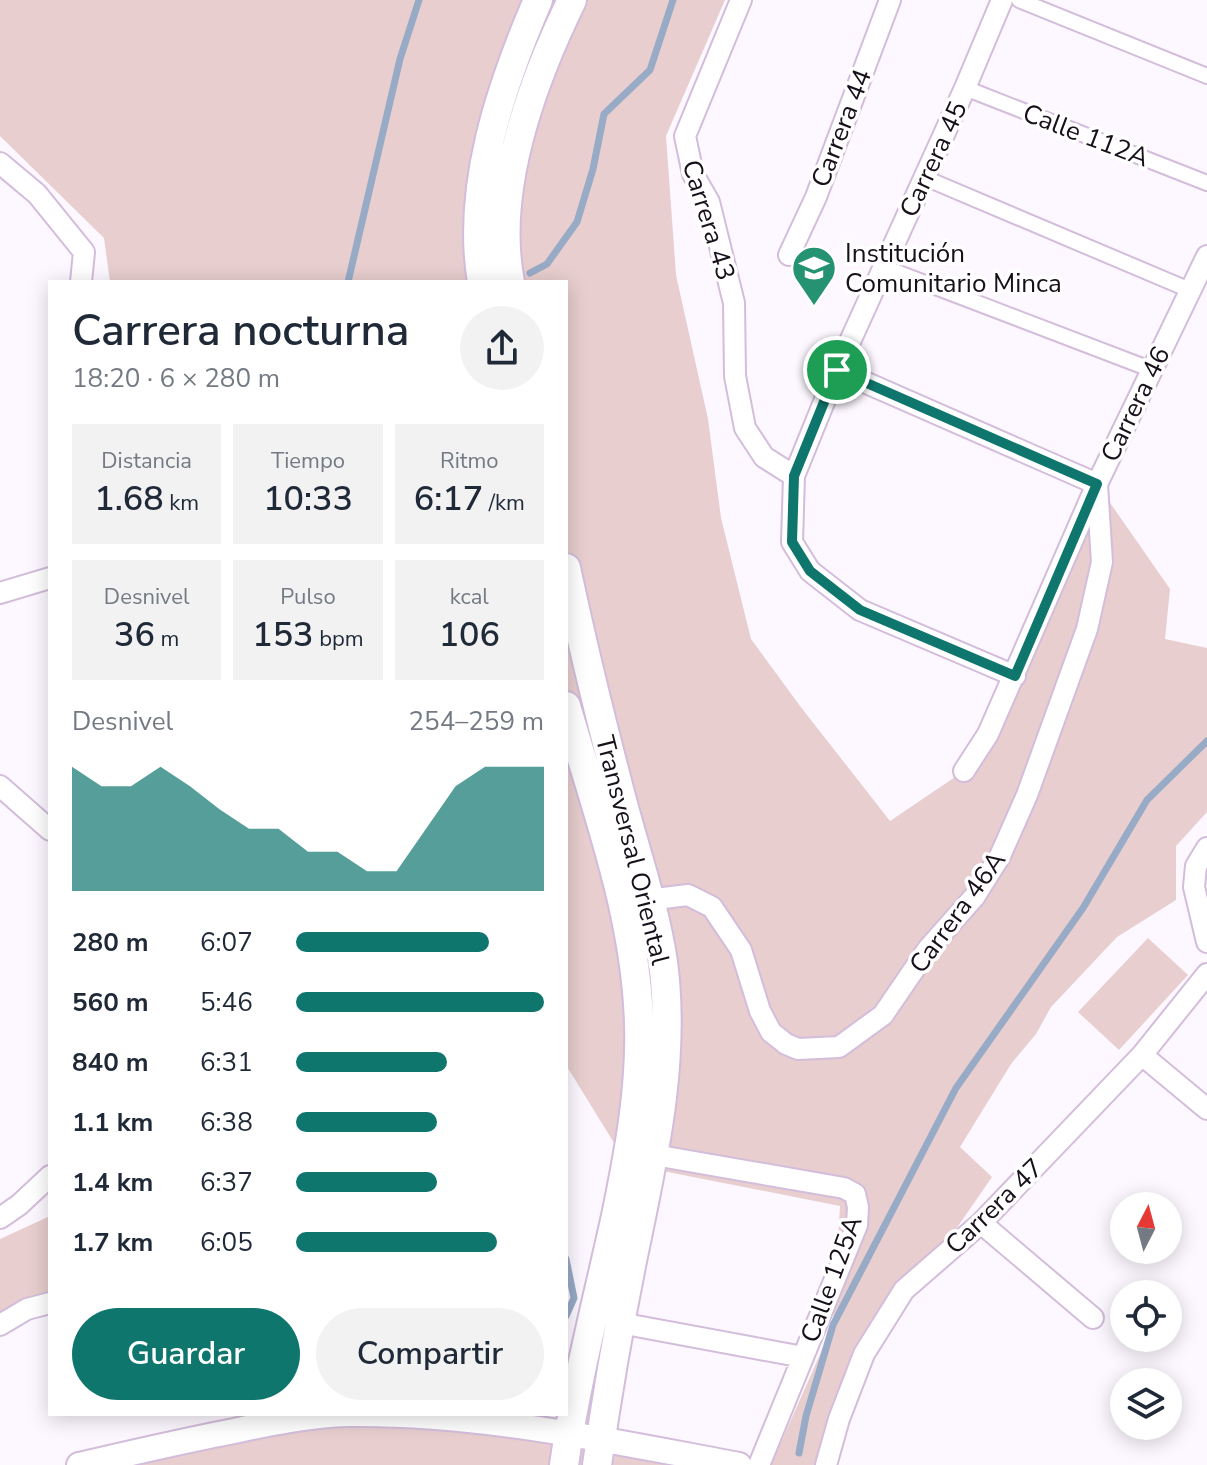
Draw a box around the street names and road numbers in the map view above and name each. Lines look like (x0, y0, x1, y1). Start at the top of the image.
street label: Carrera 44 (803, 64, 880, 192)
street label: Calle 112A (1018, 95, 1154, 176)
street label: Carrera 45 (891, 96, 976, 223)
street label: Carrera 43 (674, 156, 743, 285)
street label: Carrera 46 (1093, 341, 1178, 468)
street label: Transversal Oriental (587, 732, 678, 969)
street label: Carrera 46A (901, 844, 1014, 980)
street label: Carrera 47 (938, 1151, 1051, 1262)
street label: Calle 125A (792, 1211, 871, 1347)

